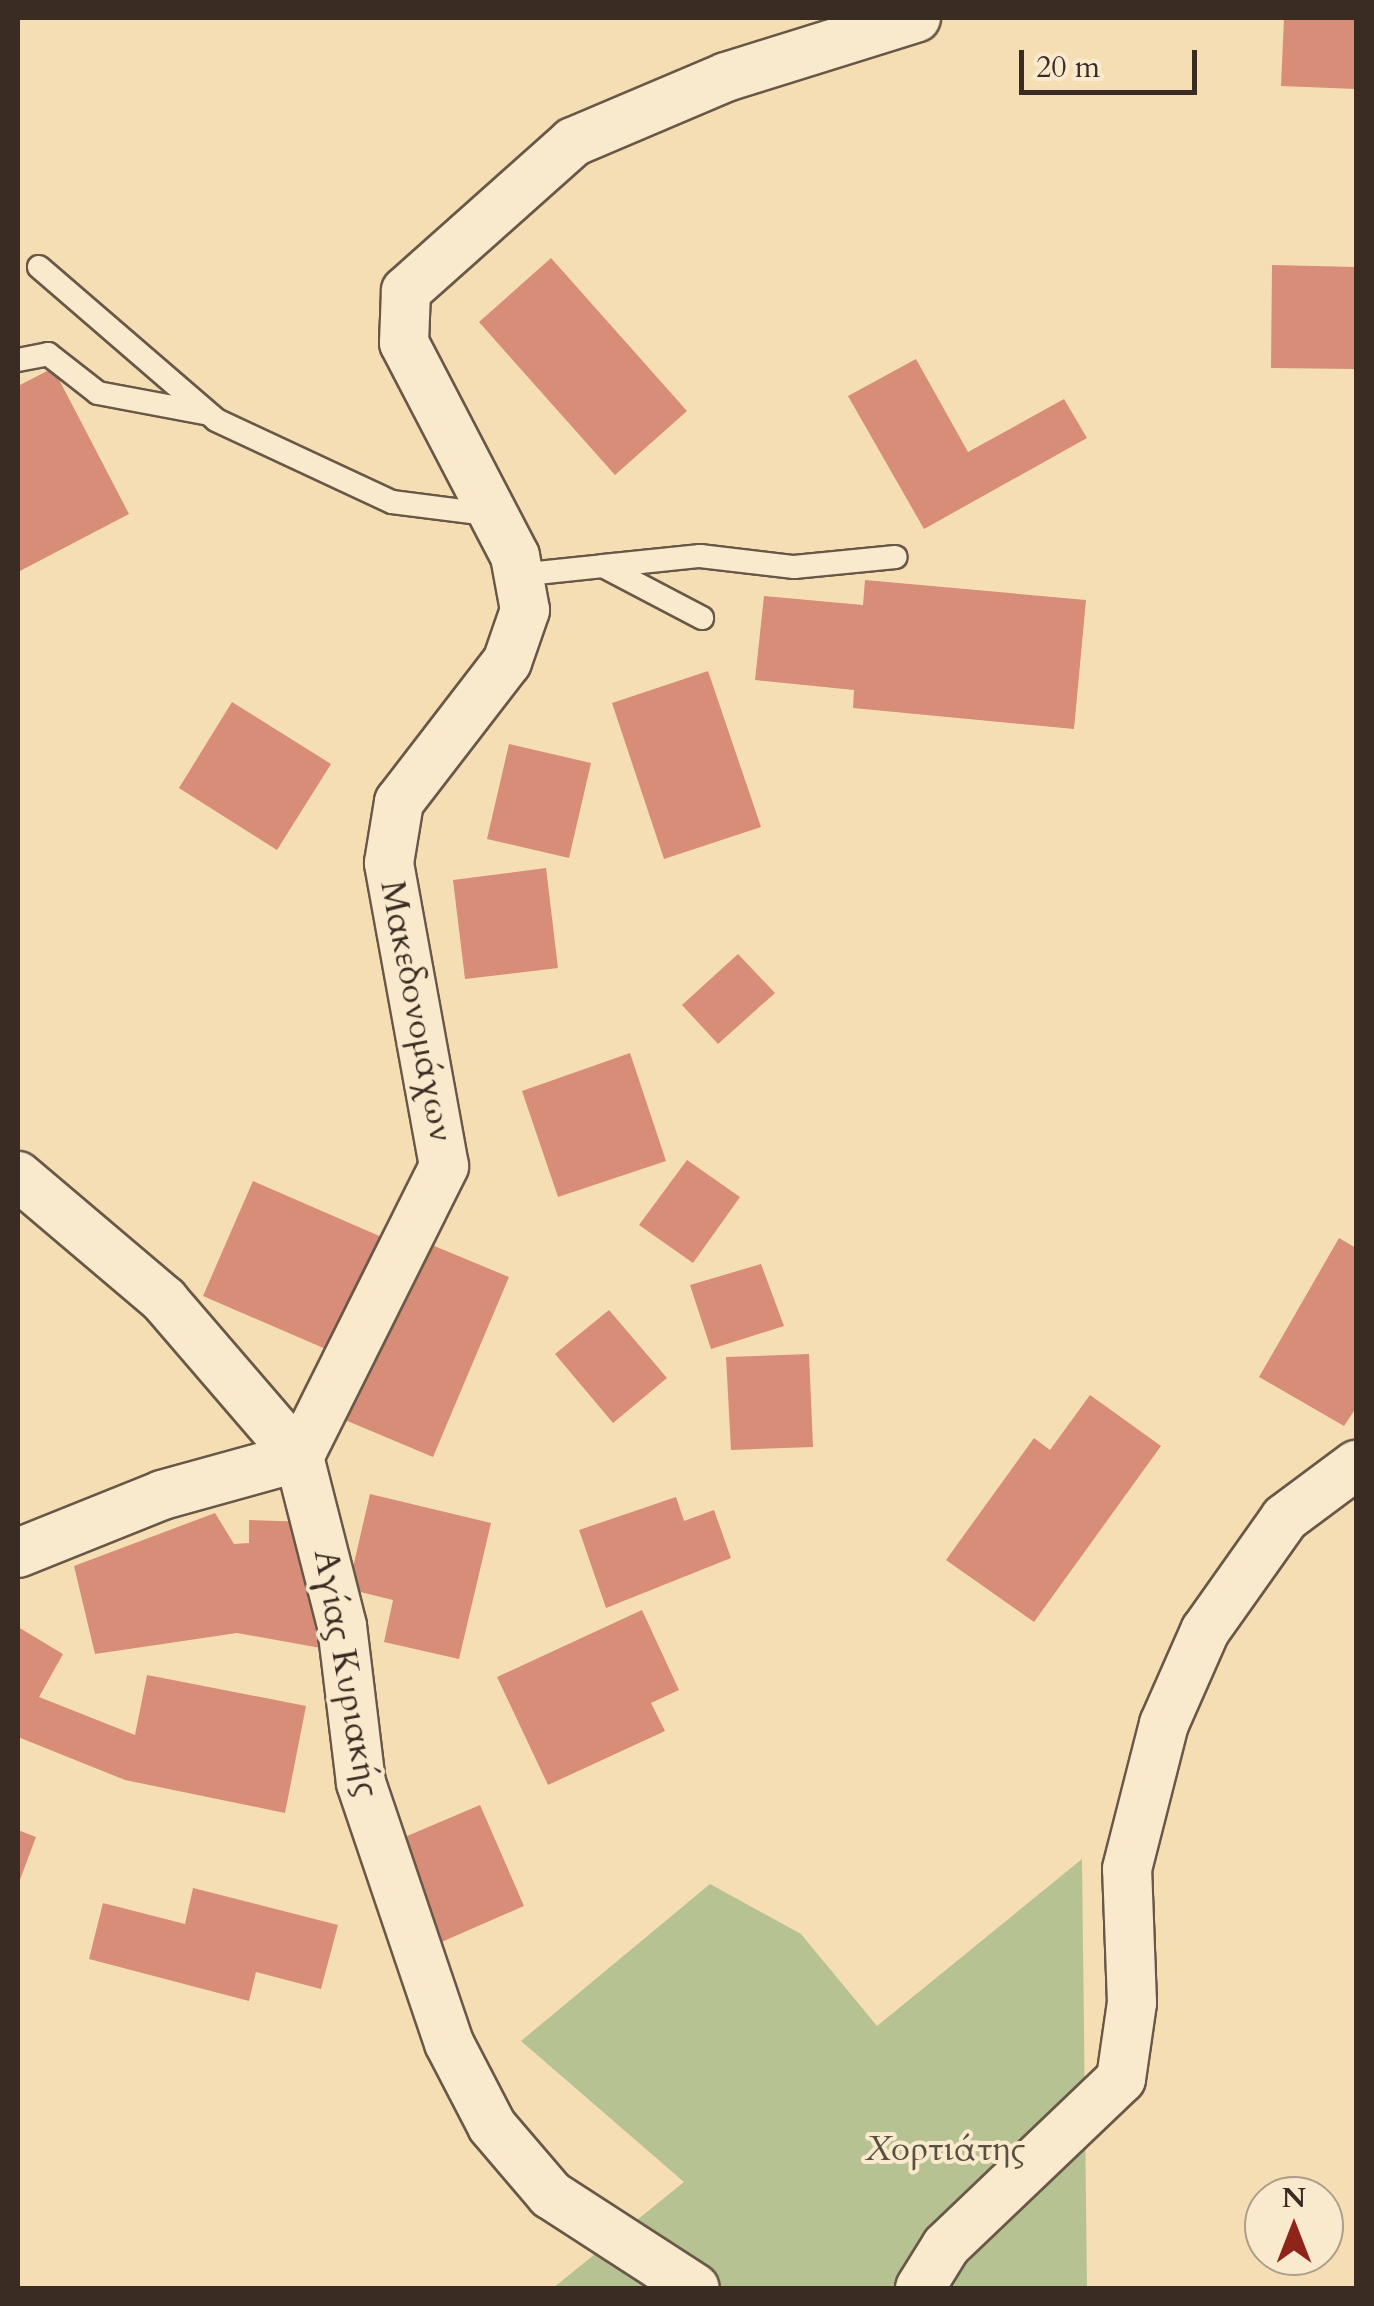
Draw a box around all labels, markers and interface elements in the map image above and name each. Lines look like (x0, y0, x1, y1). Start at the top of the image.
scale bar (1024, 30, 1202, 92)
text: 20 m (1036, 47, 1100, 88)
street label: Μακεδονομάχων (371, 877, 463, 1145)
street label: Αγίας Κυριακής (305, 1546, 389, 1800)
park label: Χορτιάτης (865, 2128, 1025, 2170)
north arrow (1244, 2176, 1344, 2276)
text: N (1282, 2179, 1306, 2217)

